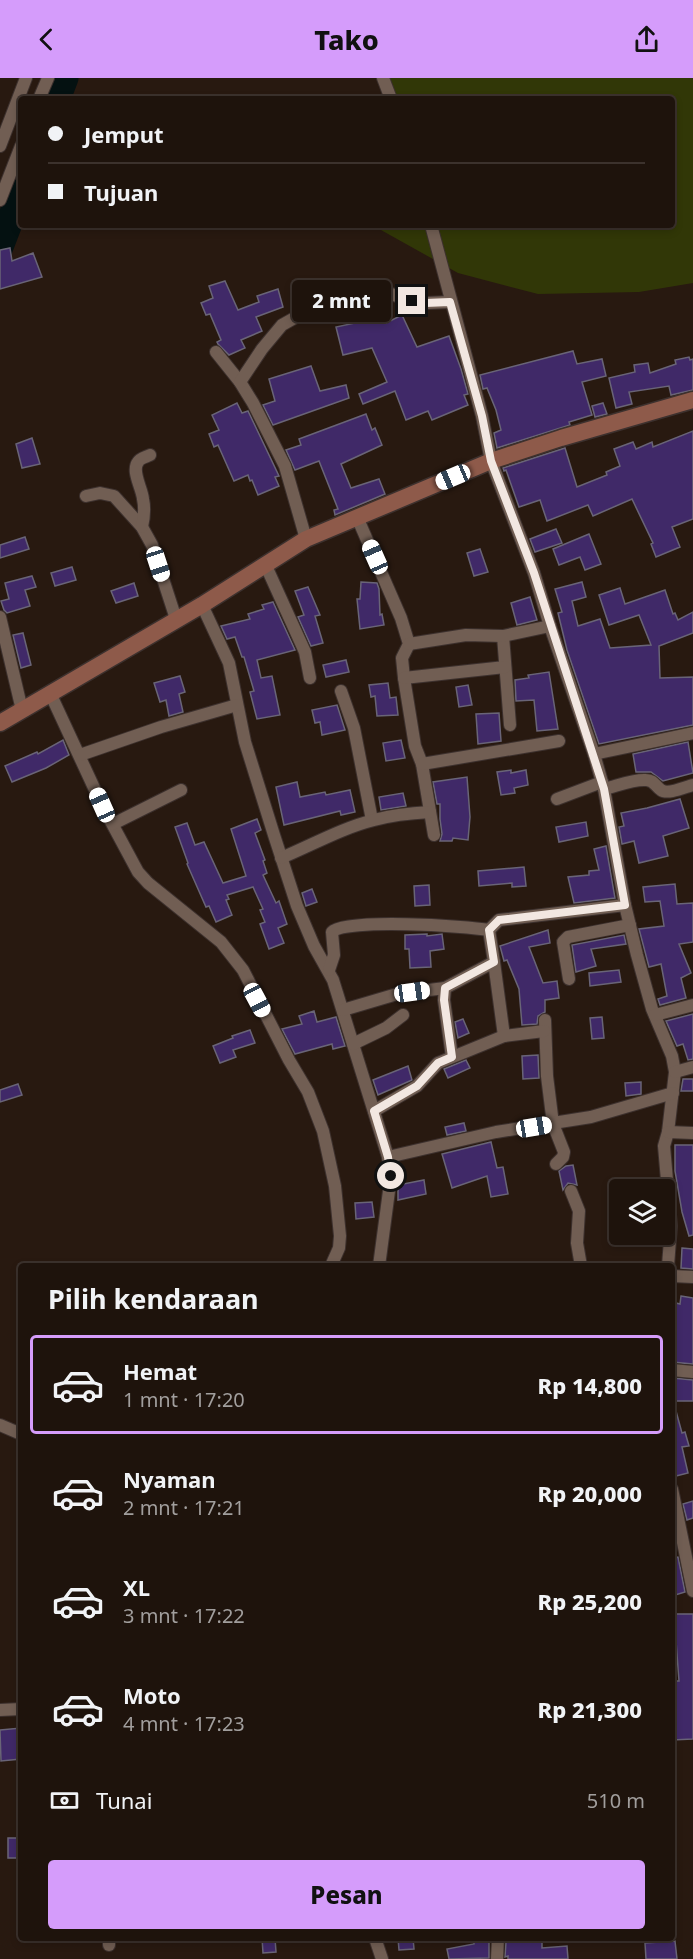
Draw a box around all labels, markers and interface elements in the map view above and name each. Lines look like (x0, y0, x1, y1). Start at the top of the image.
text: Tako (314, 21, 379, 58)
icon: back (30, 23, 63, 56)
icon: share (630, 23, 663, 56)
text: Jemput (84, 119, 164, 149)
text: Tujuan (84, 177, 158, 207)
callout: 2 mnt (292, 280, 391, 322)
text: 2 mnt (312, 287, 371, 314)
route end (398, 287, 425, 314)
car (433, 462, 473, 492)
car (359, 537, 391, 577)
car (144, 544, 172, 584)
car (86, 785, 118, 825)
car (241, 980, 273, 1020)
car (393, 981, 431, 1003)
car (515, 1115, 553, 1139)
route start (377, 1162, 404, 1189)
map controls (609, 1179, 675, 1245)
button: layers (609, 1179, 675, 1245)
text: Pilih kendaraan (48, 1280, 259, 1317)
text: Hemat (123, 1356, 197, 1386)
icon: car (51, 1358, 105, 1412)
text: Rp 14,800 (538, 1370, 642, 1400)
text: 1 mnt · 17:20 (123, 1386, 245, 1413)
text: Nyaman (123, 1464, 216, 1494)
icon: car (51, 1466, 105, 1520)
text: Rp 20,000 (538, 1478, 642, 1508)
text: 2 mnt · 17:21 (123, 1494, 245, 1521)
text: XL (123, 1572, 150, 1602)
icon: car (51, 1574, 105, 1628)
text: Rp 25,200 (538, 1586, 642, 1616)
text: 3 mnt · 17:22 (123, 1602, 245, 1629)
text: Moto (123, 1680, 181, 1710)
icon: car (51, 1682, 105, 1736)
text: Rp 21,300 (538, 1694, 642, 1724)
text: 4 mnt · 17:23 (123, 1710, 245, 1737)
icon: cash (48, 1784, 81, 1817)
text: Tunai (96, 1785, 152, 1815)
text: 510 m (587, 1787, 645, 1814)
button: Pesan (48, 1860, 645, 1929)

